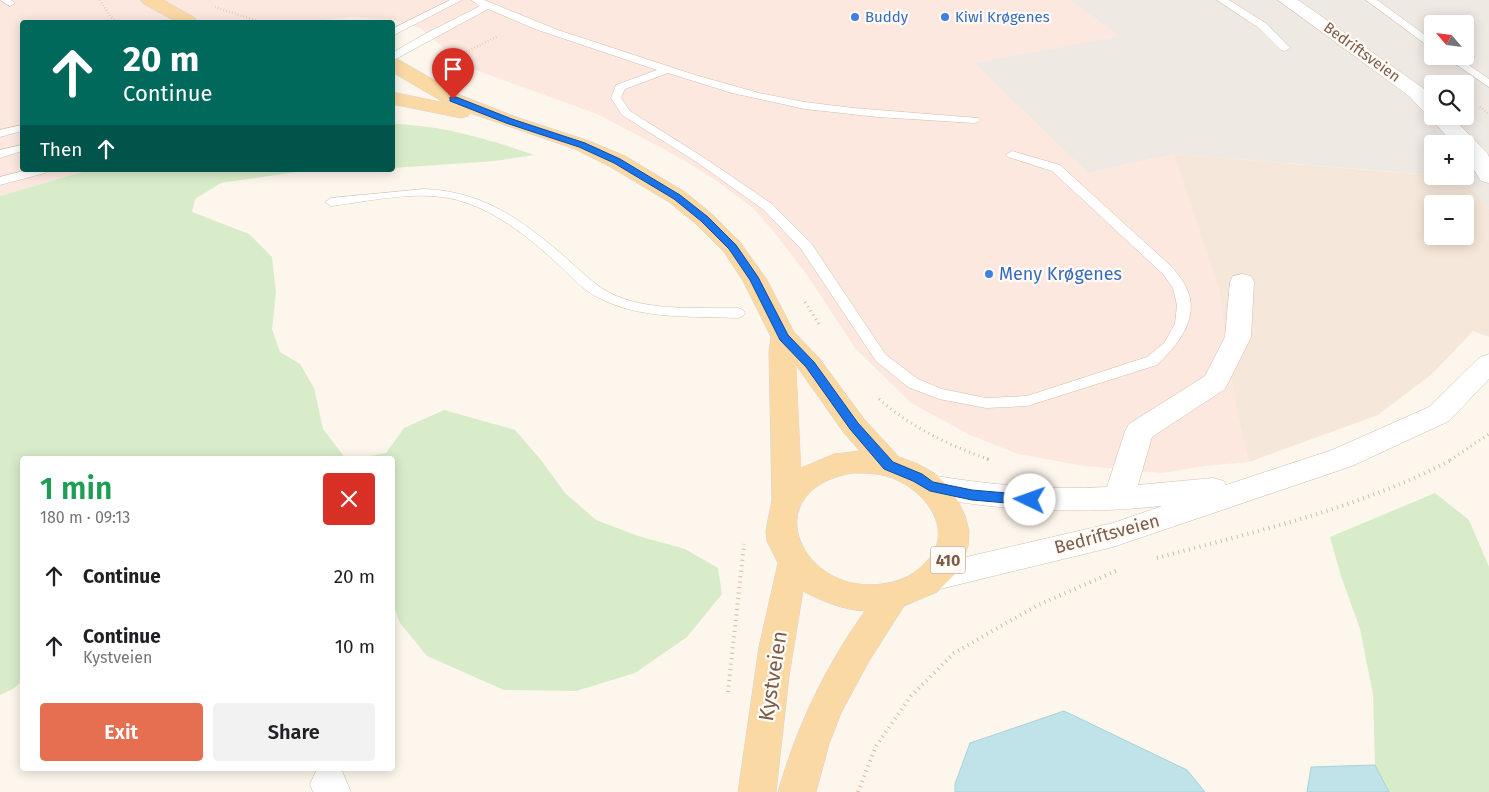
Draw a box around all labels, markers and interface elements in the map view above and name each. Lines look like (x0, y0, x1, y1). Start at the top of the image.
place label: Buddy (865, 8, 909, 26)
place label: Kiwi Krøgenes (955, 8, 1050, 26)
marker: Buddy (849, 11, 861, 23)
marker: Kiwi Krøgenes (939, 11, 951, 23)
north arrow (1424, 15, 1474, 65)
map controls (1424, 15, 1474, 245)
street label: Bedriftsveien (1320, 18, 1404, 86)
text: 20 m (123, 38, 199, 80)
icon: ahead (40, 40, 105, 105)
pin (432, 48, 474, 99)
icon: arrive (439, 55, 467, 83)
button: search (1424, 75, 1474, 125)
text: Continue (123, 80, 212, 107)
icon: ahead (92, 135, 120, 163)
button: + (1424, 135, 1474, 185)
text: Then (40, 138, 82, 161)
button: − (1424, 195, 1474, 245)
place label: Meny Krøgenes (999, 263, 1122, 285)
marker: Meny Krøgenes (983, 268, 995, 280)
text: 1 min (40, 471, 112, 507)
button: close (323, 473, 375, 525)
position arrow (1003, 473, 1055, 525)
text: 180 m · 09:13 (40, 508, 130, 527)
street label: Bedriftsveien (1052, 509, 1162, 559)
road number: 410 (930, 546, 966, 574)
icon: ahead (40, 562, 68, 590)
text: Continue (83, 565, 161, 588)
text: 20 m (334, 565, 375, 588)
text: Continue (83, 625, 161, 648)
street label: Kystveien (753, 629, 793, 723)
icon: ahead (40, 632, 68, 660)
text: 10 m (335, 635, 375, 658)
text: Kystveien (83, 648, 152, 667)
button: Exit (40, 703, 203, 761)
button: Share (213, 703, 375, 761)

